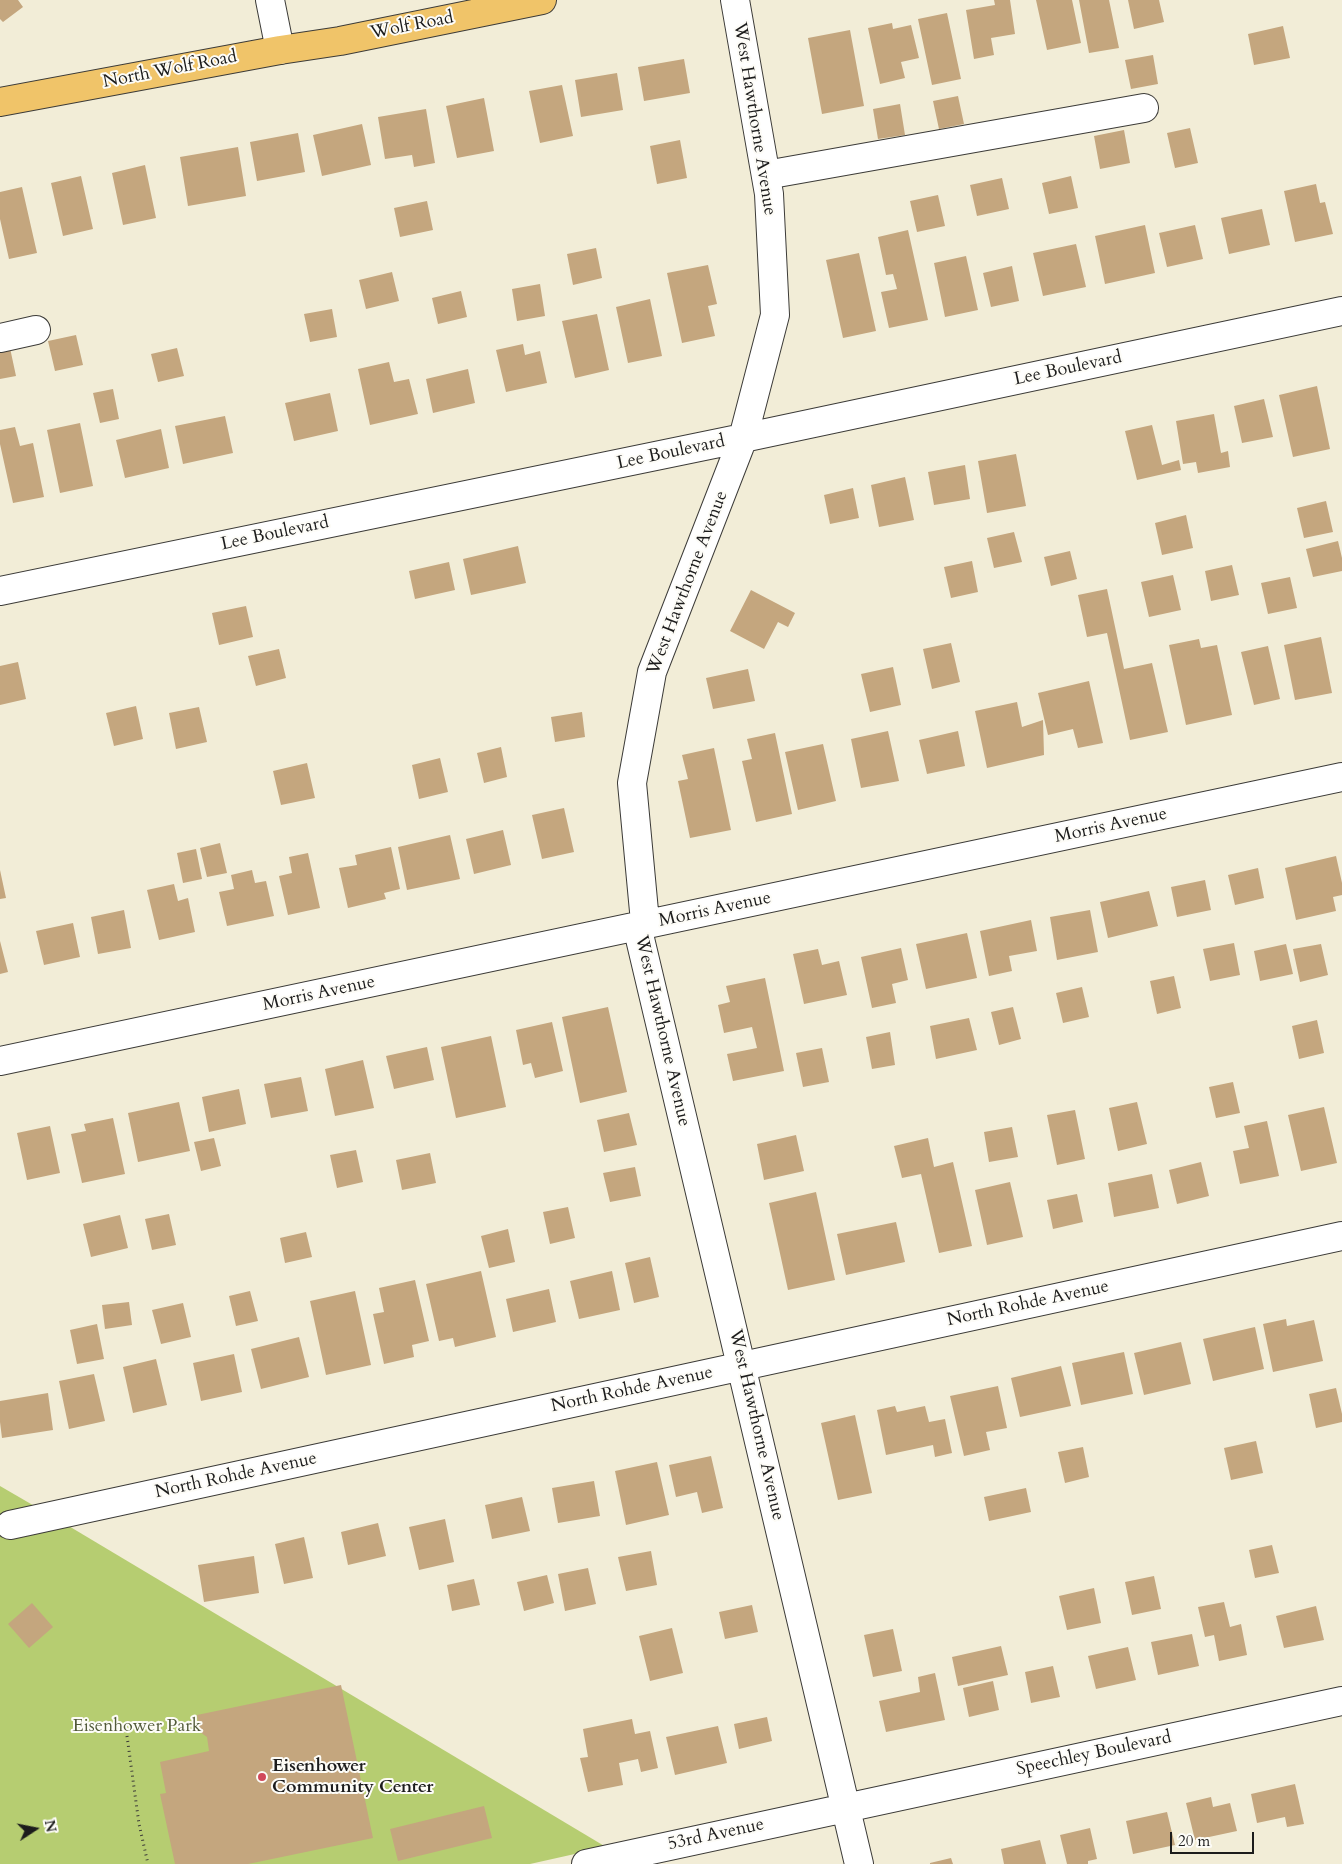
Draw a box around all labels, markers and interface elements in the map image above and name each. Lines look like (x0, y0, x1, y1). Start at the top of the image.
street label: Wolf Road (369, 7, 455, 45)
street label: West Hawthorne Avenue (728, 21, 780, 217)
street label: North Wolf Road (101, 46, 239, 94)
street label: Lee Boulevard (1012, 347, 1124, 391)
street label: Lee Boulevard (615, 431, 727, 475)
street label: West Hawthorne Avenue (643, 488, 733, 678)
street label: Lee Boulevard (219, 512, 331, 556)
street label: Morris Avenue (1053, 804, 1169, 848)
street label: Morris Avenue (657, 888, 773, 932)
street label: West Hawthorne Avenue (630, 933, 694, 1129)
street label: Morris Avenue (261, 972, 377, 1016)
street label: North Rohde Avenue (945, 1276, 1111, 1332)
street label: West Hawthorne Avenue (724, 1327, 788, 1523)
street label: North Rohde Avenue (549, 1362, 715, 1418)
street label: North Rohde Avenue (153, 1448, 319, 1504)
park label: Eisenhower Park (73, 1716, 201, 1738)
street label: Speechley Boulevard (1015, 1727, 1173, 1781)
place label: Eisenhower Community Center (272, 1756, 433, 1798)
marker: Eisenhower Community Center (256, 1771, 268, 1783)
north arrow (10, 1804, 60, 1854)
street label: 53rd Avenue (666, 1814, 766, 1856)
text: N (40, 1818, 61, 1834)
scale bar (1172, 1822, 1256, 1854)
text: 20 m (1178, 1831, 1210, 1851)

